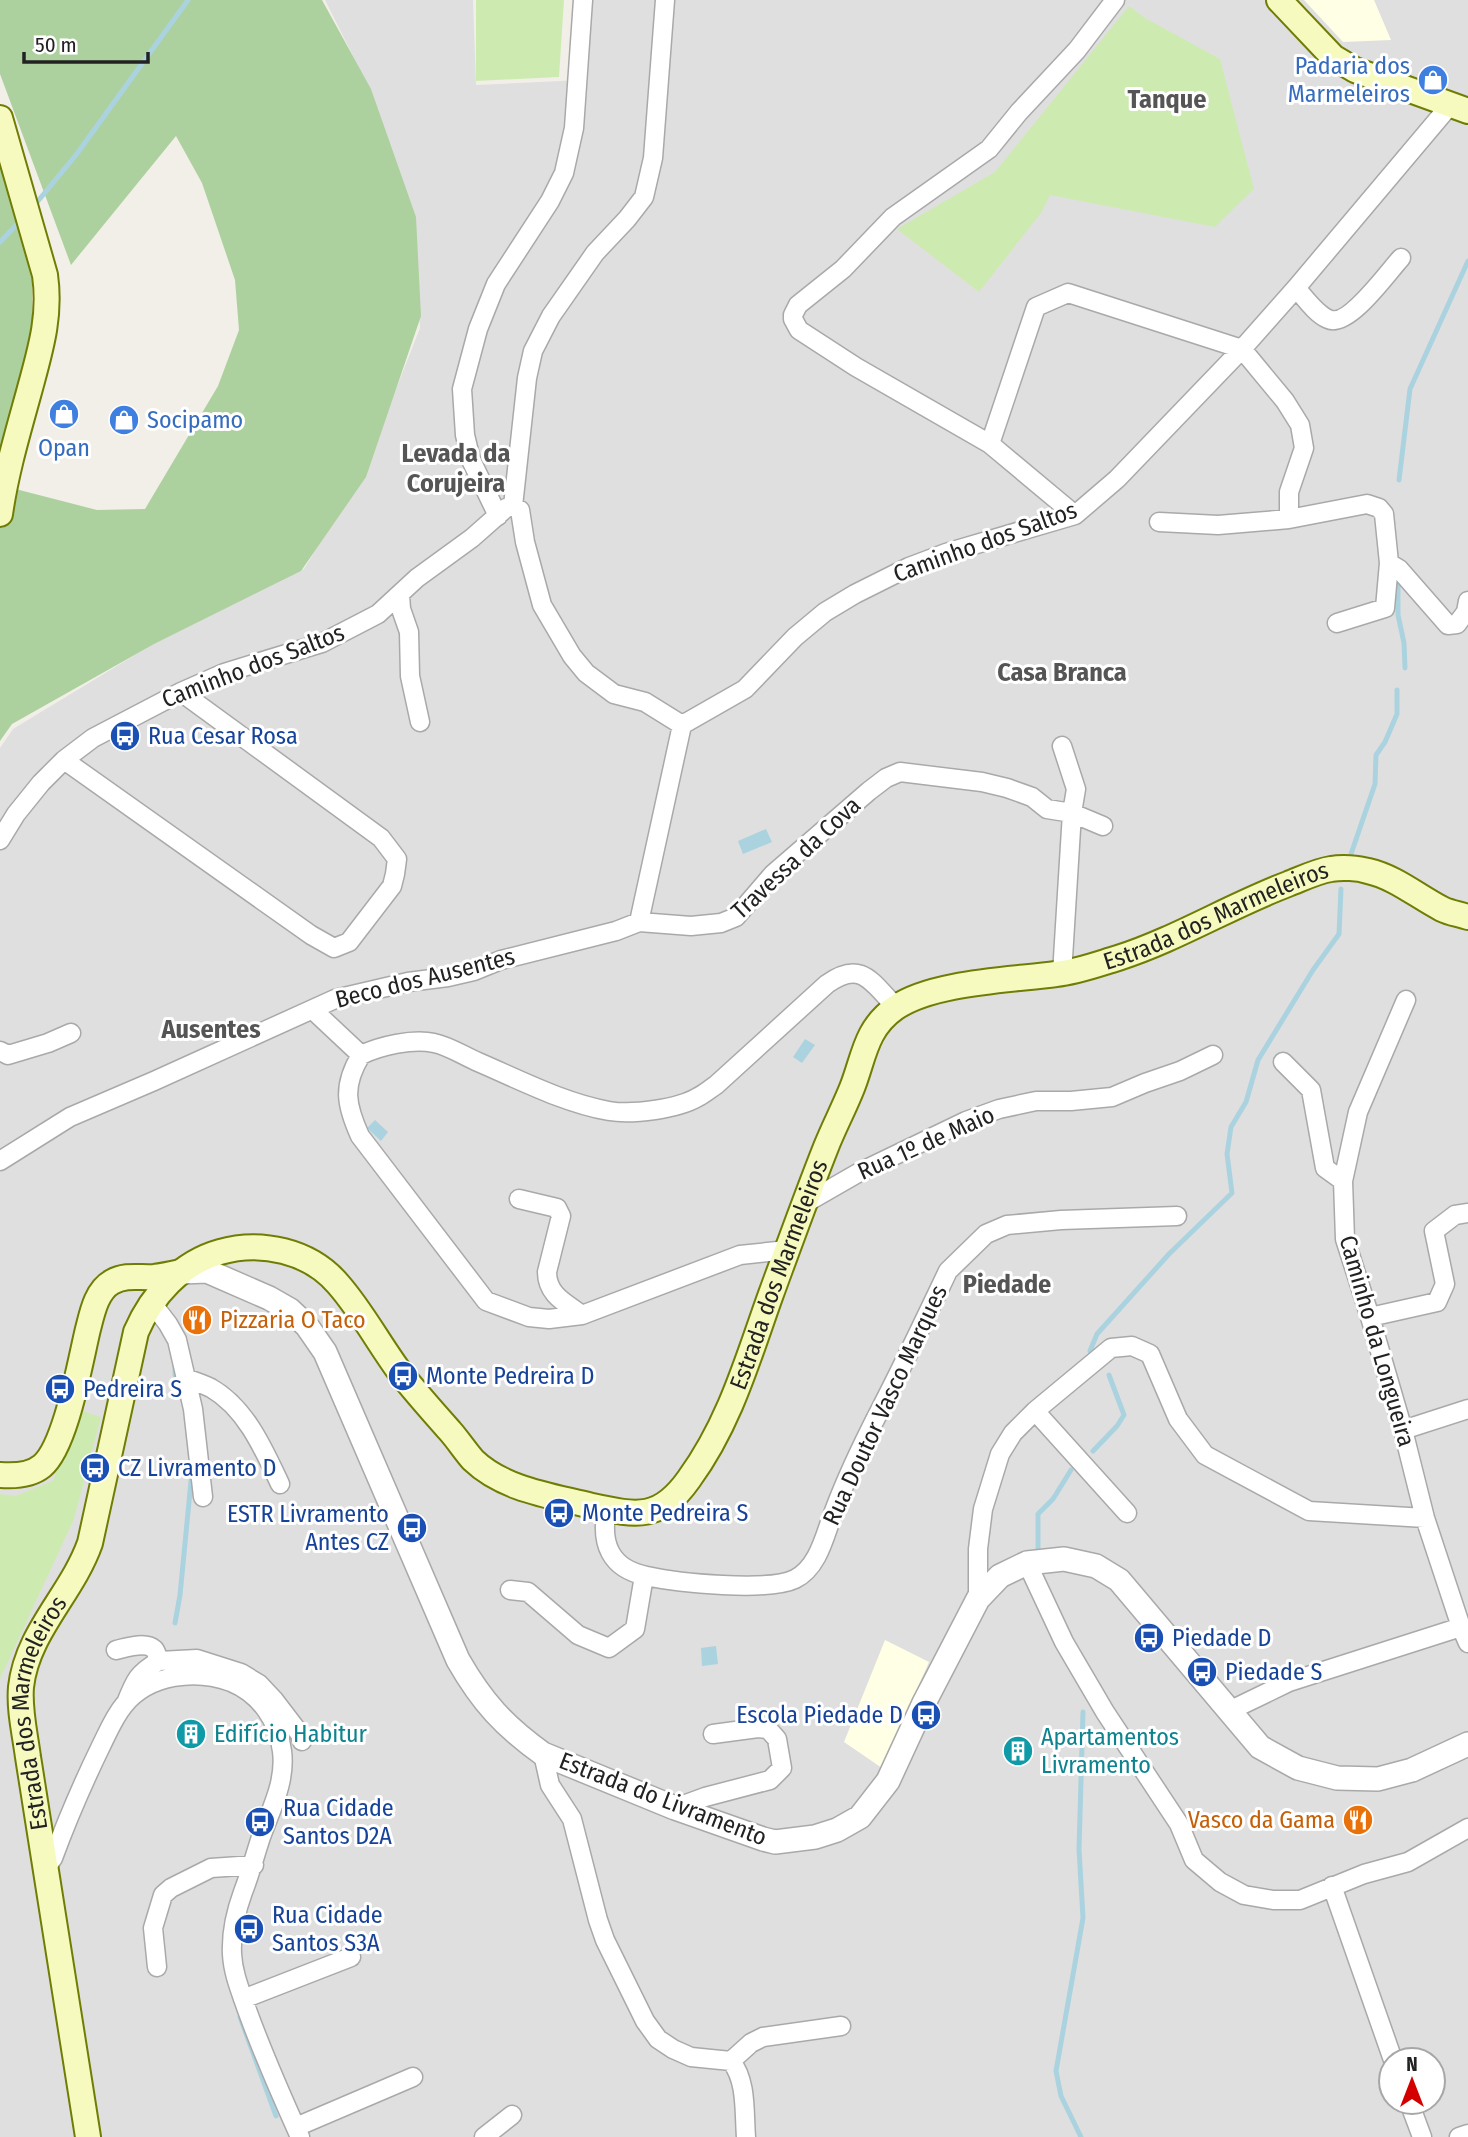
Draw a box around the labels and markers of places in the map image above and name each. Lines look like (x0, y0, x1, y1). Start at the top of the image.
place label: Padaria dos Marmeleiros (1288, 52, 1410, 108)
shop icon: Padaria dos Marmeleiros (1416, 63, 1450, 97)
shop icon: Opan (47, 397, 81, 431)
shop icon: Socipamo (107, 403, 141, 437)
place label: Socipamo (147, 406, 243, 434)
place label: Opan (38, 434, 90, 462)
bus stop icon: Rua Cesar Rosa (108, 719, 142, 753)
place label: Rua Cesar Rosa (148, 722, 298, 750)
restaurant icon: Pizzaria O Taco (180, 1303, 214, 1337)
place label: Pizzaria O Taco (220, 1306, 366, 1334)
bus stop icon: Monte Pedreira D (386, 1359, 420, 1393)
place label: Monte Pedreira D (426, 1362, 594, 1390)
bus stop icon: Pedreira S (43, 1372, 77, 1406)
place label: Pedreira S (83, 1375, 182, 1403)
bus stop icon: CZ Livramento D (78, 1451, 112, 1485)
place label: CZ Livramento D (118, 1454, 276, 1482)
bus stop icon: Monte Pedreira S (542, 1496, 576, 1530)
place label: Monte Pedreira S (582, 1499, 748, 1527)
place label: ESTR Livramento Antes CZ (227, 1500, 389, 1556)
bus stop icon: ESTR Livramento Antes CZ (395, 1511, 429, 1545)
bus stop icon: Piedade D (1132, 1621, 1166, 1655)
place label: Piedade D (1172, 1624, 1271, 1652)
bus stop icon: Piedade S (1185, 1655, 1219, 1689)
place label: Piedade S (1225, 1658, 1322, 1686)
bus stop icon: Escola Piedade D (909, 1698, 943, 1732)
place label: Escola Piedade D (736, 1701, 903, 1729)
building icon: Edifício Habitur (174, 1717, 208, 1751)
place label: Edifício Habitur (214, 1720, 368, 1748)
place label: Apartamentos Livramento (1041, 1723, 1179, 1779)
building icon: Apartamentos Livramento (1001, 1734, 1035, 1768)
place label: Rua Cidade Santos D2A (283, 1794, 394, 1850)
restaurant icon: Vasco da Gama (1341, 1803, 1375, 1837)
bus stop icon: Rua Cidade Santos D2A (243, 1805, 277, 1839)
place label: Vasco da Gama (1188, 1806, 1335, 1834)
place label: Rua Cidade Santos S3A (272, 1901, 383, 1957)
bus stop icon: Rua Cidade Santos S3A (232, 1912, 266, 1946)

